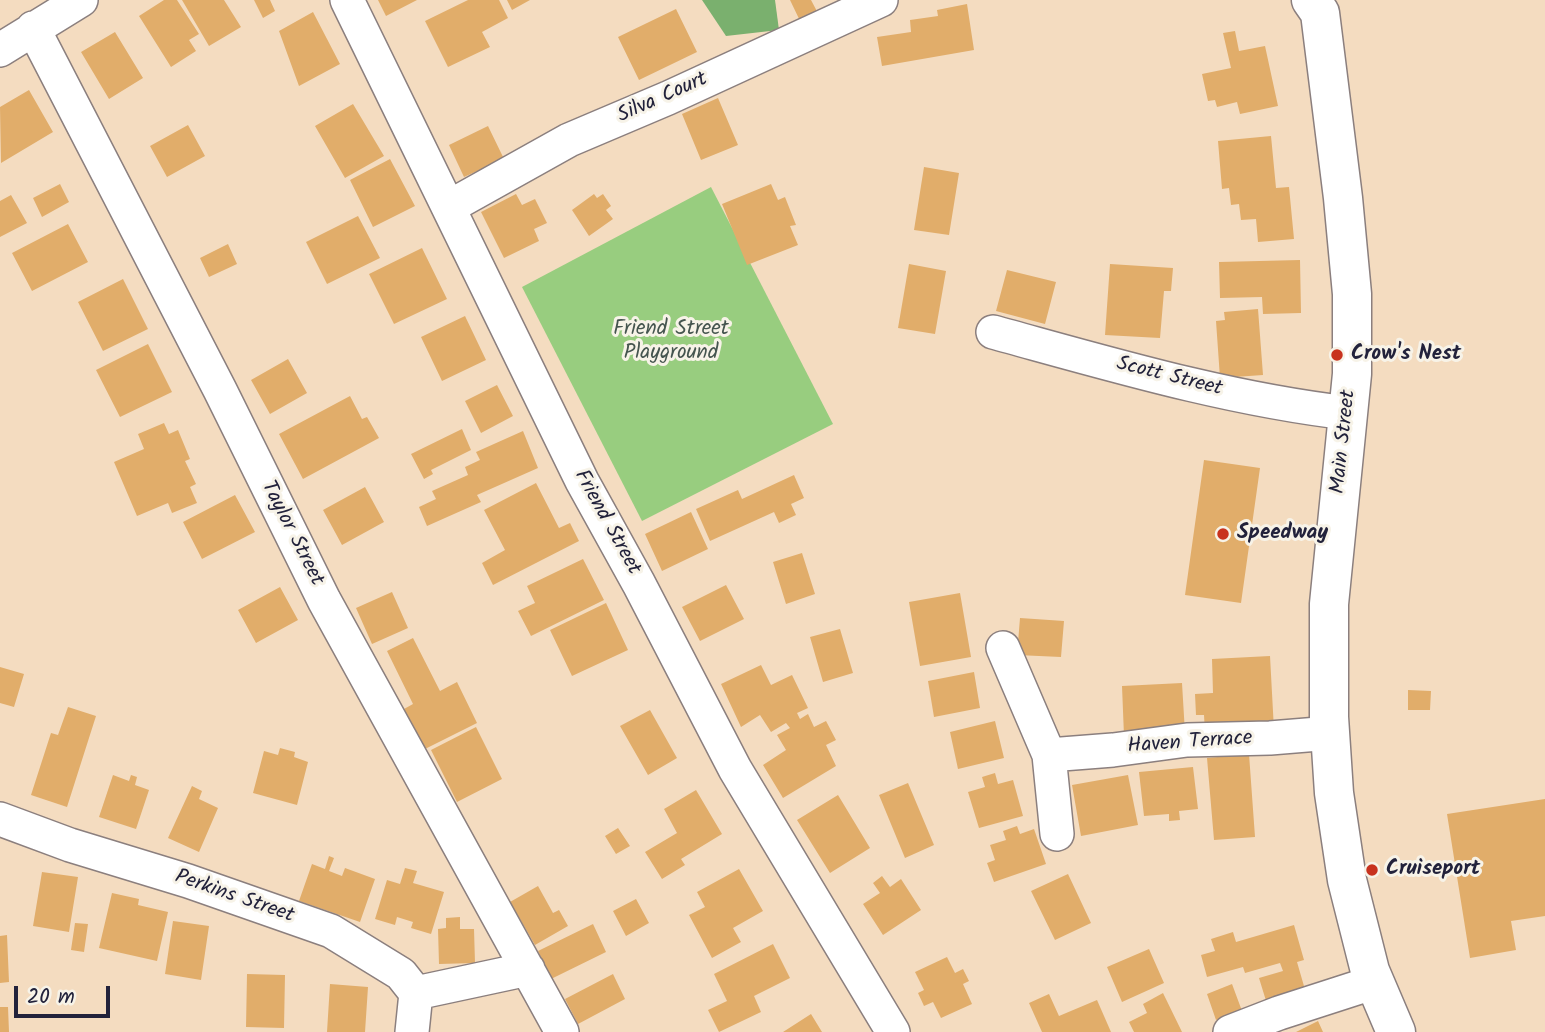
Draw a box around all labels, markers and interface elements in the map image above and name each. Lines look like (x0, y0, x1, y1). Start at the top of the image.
street label: Silva Court (614, 68, 712, 130)
park label: Friend Street Playground (613, 317, 729, 367)
place label: Crow's Nest (1351, 342, 1461, 368)
marker: Crow's Nest (1329, 347, 1345, 363)
street label: Scott Street (1114, 353, 1224, 403)
street label: Main Street (1327, 389, 1363, 495)
street label: Friend Street (567, 466, 645, 580)
street label: Taylor Street (254, 477, 328, 591)
place label: Speedway (1237, 521, 1328, 547)
marker: Speedway (1215, 526, 1231, 542)
street label: Haven Terrace (1127, 727, 1253, 761)
place label: Cruiseport (1386, 857, 1480, 883)
marker: Cruiseport (1364, 862, 1380, 878)
street label: Perkins Street (171, 866, 297, 930)
scale bar (18, 972, 114, 1016)
text: 20 m (27, 981, 75, 1014)

